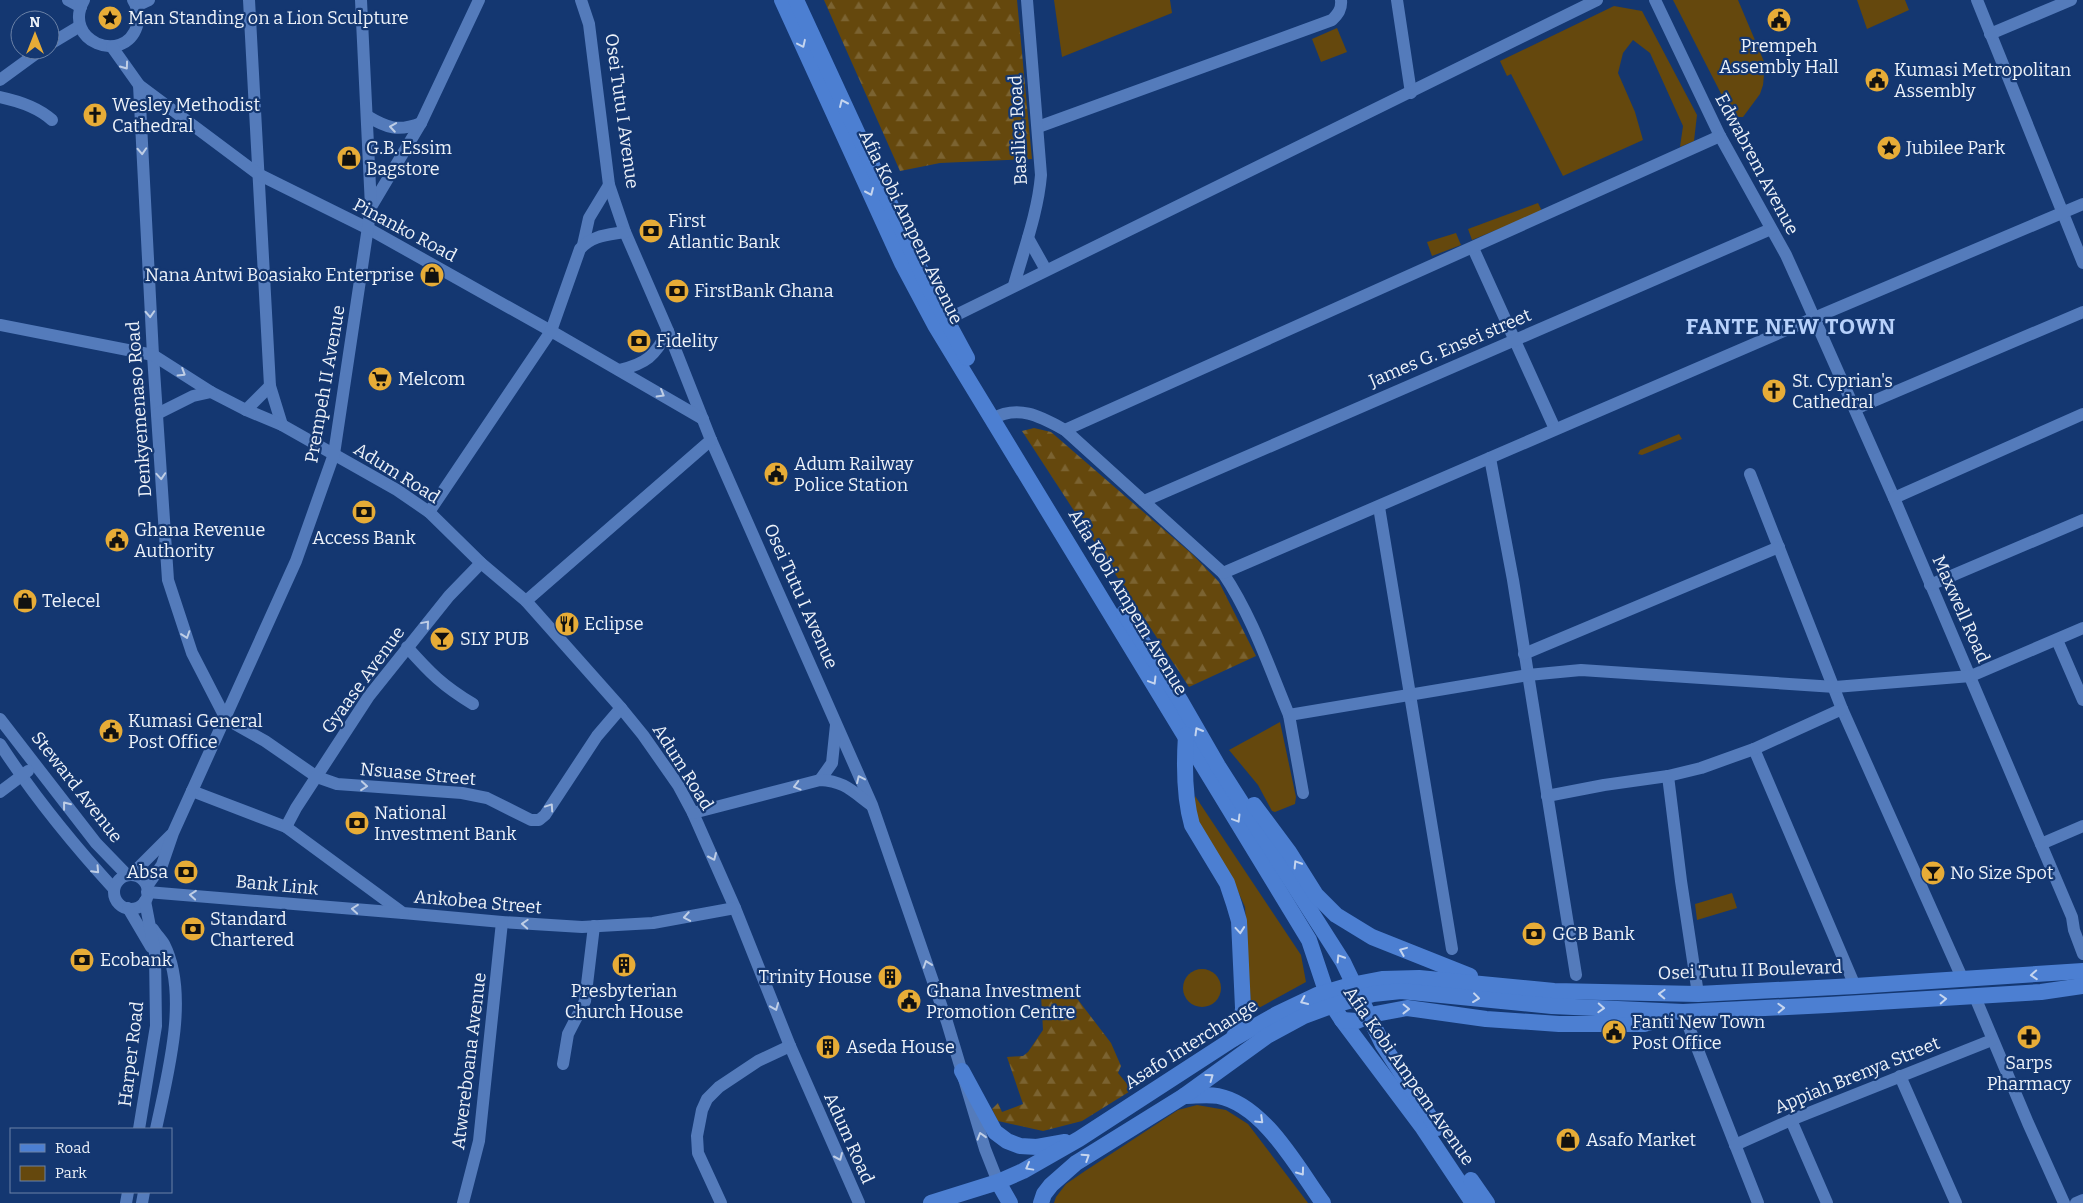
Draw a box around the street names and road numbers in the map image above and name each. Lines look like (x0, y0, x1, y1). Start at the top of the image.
street label: Osei Tutu I Avenue (600, 32, 644, 190)
street label: Basilica Road (1004, 74, 1032, 186)
street label: Edwabrem Avenue (1710, 90, 1804, 238)
street label: Afia Kobi Ampem Avenue (854, 126, 968, 328)
street label: Pinanko Road (349, 193, 461, 267)
street label: Prempeh II Avenue (300, 303, 350, 465)
street label: James G. Ensei street (1365, 304, 1535, 393)
street label: Denkyemenaso Road (122, 320, 156, 498)
street label: Adum Road (350, 438, 444, 508)
street label: Afia Kobi Ampem Avenue (1064, 505, 1192, 699)
street label: Osei Tutu I Avenue (759, 520, 843, 672)
street label: Maxwell Road (1927, 552, 1995, 667)
street label: Gyaase Avenue (317, 622, 409, 738)
street label: Adum Road (648, 720, 718, 814)
street label: Steward Avenue (27, 727, 127, 847)
street label: Nsuase Street (359, 758, 477, 790)
street label: Bank Link (235, 870, 320, 900)
street label: Ankobea Street (413, 885, 543, 919)
street label: Osei Tutu II Boulevard (1657, 956, 1843, 984)
street label: Atwereboana Avenue (447, 971, 491, 1151)
street label: Afia Kobi Ampem Avenue (1339, 982, 1479, 1170)
street label: Asafo Interchange (1120, 994, 1262, 1094)
street label: Harper Road (114, 1000, 148, 1108)
street label: Appiah Brenya Street (1771, 1032, 1943, 1118)
street label: Adum Road (819, 1089, 879, 1187)

